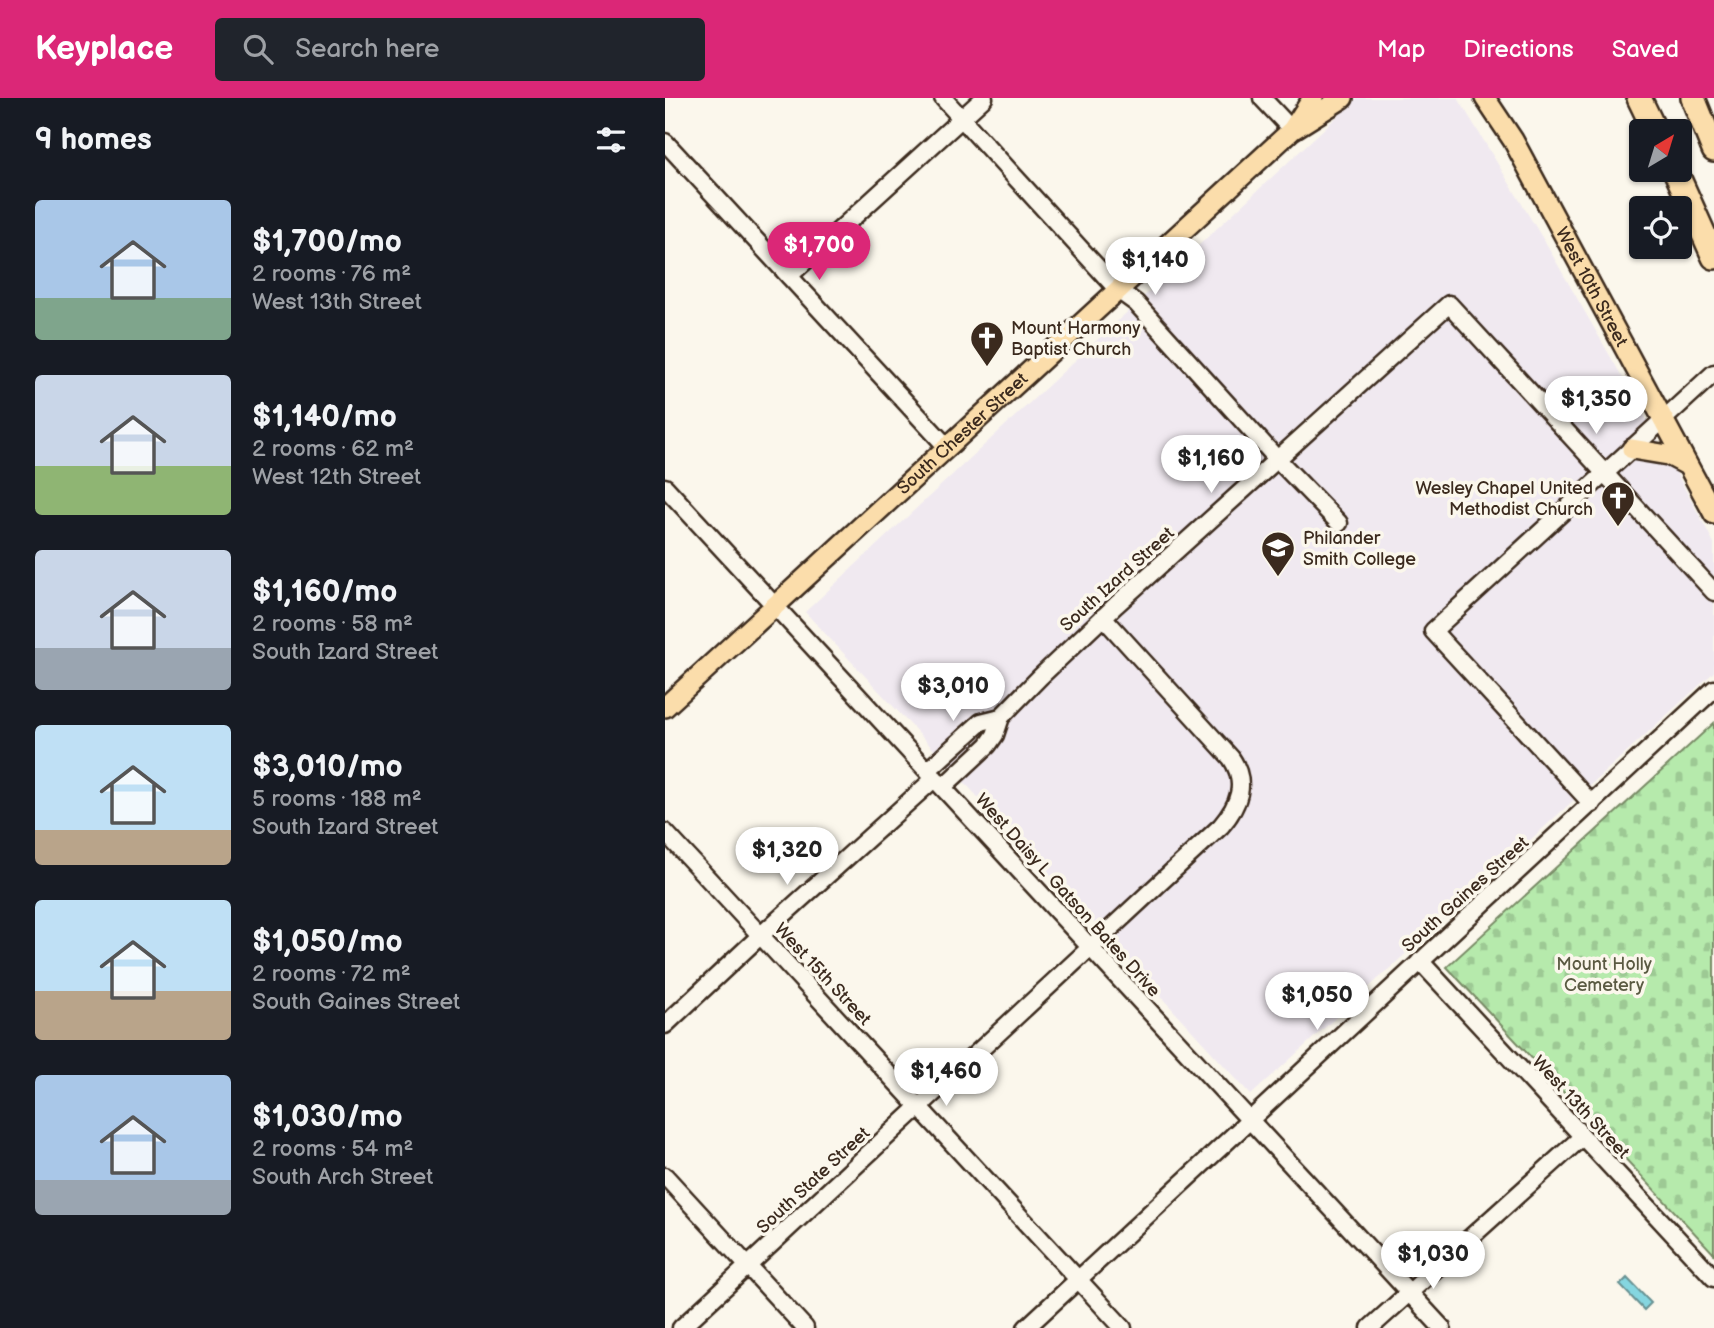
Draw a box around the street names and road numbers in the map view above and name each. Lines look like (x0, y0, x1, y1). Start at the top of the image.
street label: West 10th Street (1551, 224, 1632, 351)
street label: South Chester Street (893, 368, 1033, 499)
street label: South Izard Street (1056, 522, 1179, 636)
street label: West Daisy L Gatson Bates Drive (971, 789, 1165, 1001)
street label: South Gaines Street (1398, 832, 1533, 957)
street label: West 15th Street (770, 919, 876, 1030)
street label: West 13th Street (1528, 1052, 1634, 1163)
street label: South State Street (753, 1122, 874, 1238)

